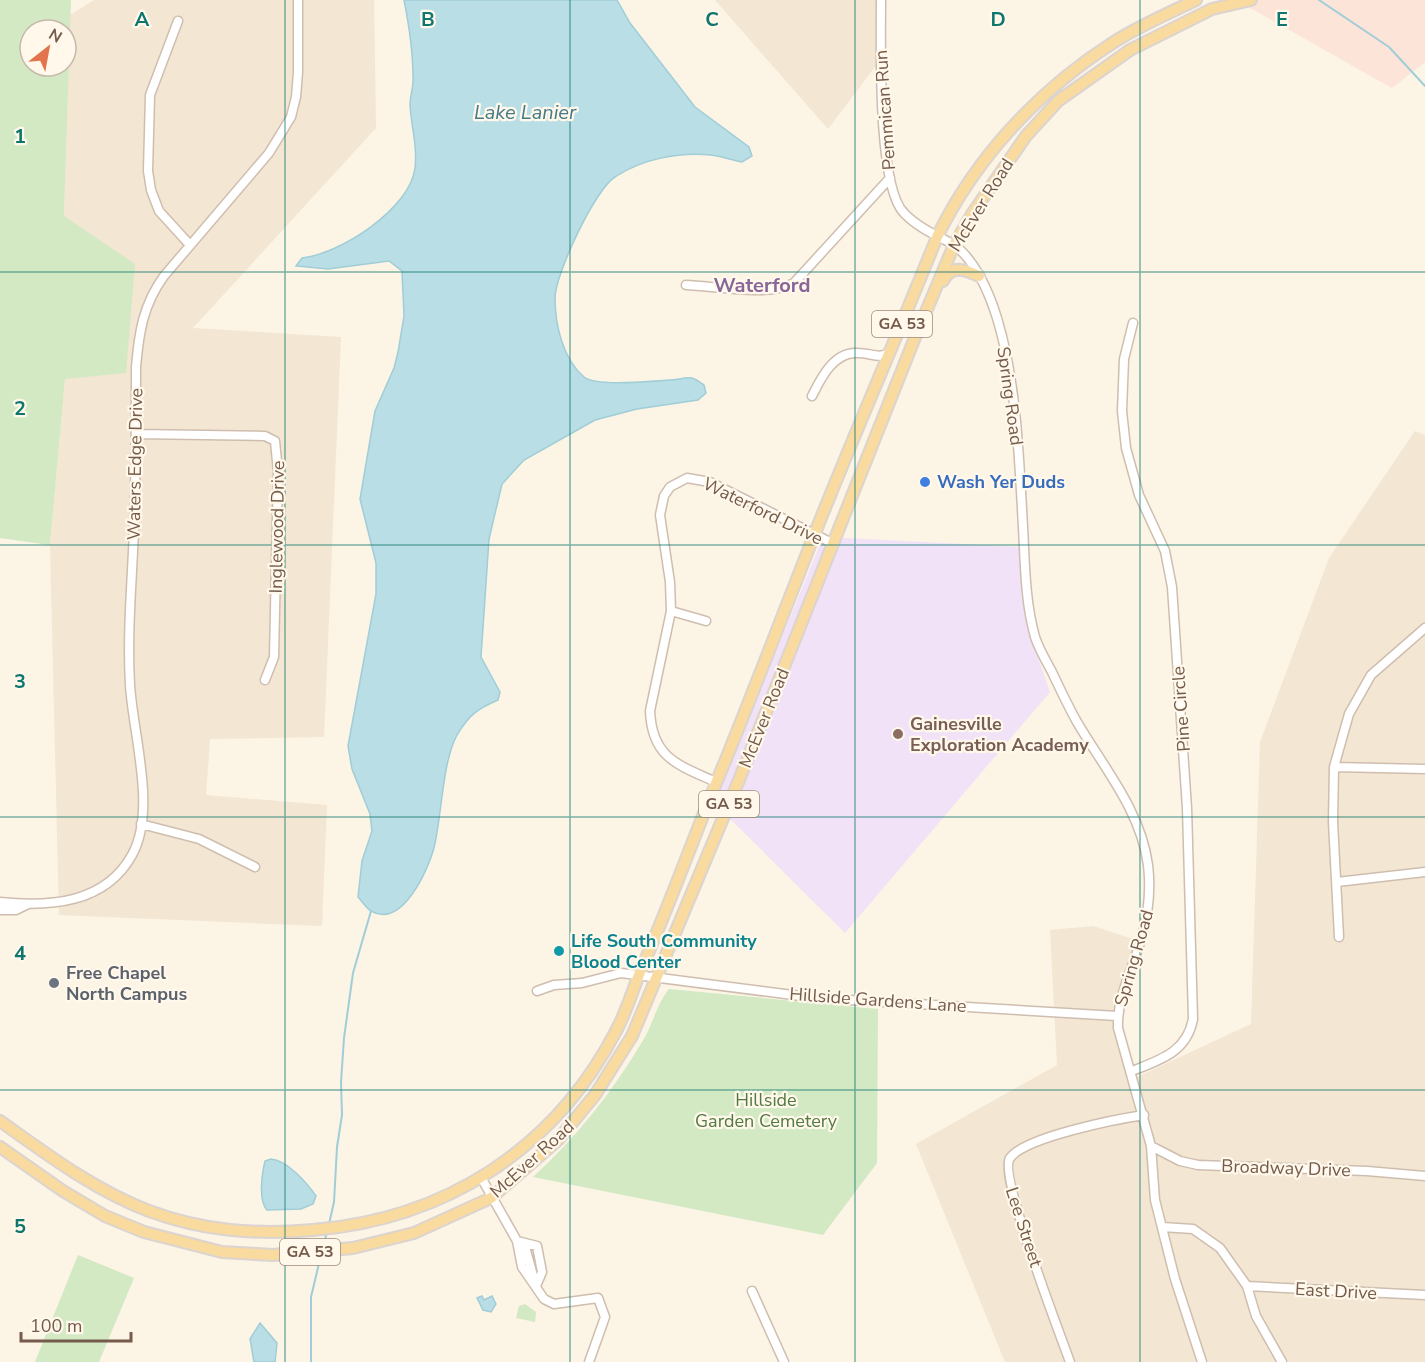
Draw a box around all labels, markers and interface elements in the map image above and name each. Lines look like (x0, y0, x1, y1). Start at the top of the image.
text: A (135, 6, 150, 33)
text: B (421, 6, 435, 33)
text: C (705, 6, 719, 33)
text: D (990, 6, 1006, 33)
text: E (1276, 6, 1288, 33)
north arrow (18, 18, 78, 78)
text: N (44, 23, 66, 49)
street label: Pemmican Run (869, 49, 901, 171)
water label: Lake Lanier (474, 99, 577, 126)
text: 1 (14, 123, 26, 150)
street label: McEver Road (943, 154, 1019, 256)
district label: Waterford (713, 272, 811, 299)
road number: GA 53 (872, 311, 932, 337)
street label: Spring Road (991, 345, 1029, 447)
street label: Waters Edge Drive (122, 388, 148, 540)
text: 2 (14, 395, 26, 422)
street label: Inglewood Drive (264, 460, 290, 594)
place label: Wash Yer Duds (937, 470, 1065, 494)
street label: Waterford Drive (699, 472, 827, 550)
marker: Wash Yer Duds (918, 475, 932, 489)
street label: McEver Road (733, 664, 795, 772)
street label: Pine Circle (1166, 665, 1196, 753)
text: 3 (14, 668, 26, 695)
place label: Gainesville Exploration Academy (910, 712, 1089, 757)
marker: Gainesville Exploration Academy (891, 727, 905, 741)
road number: GA 53 (699, 791, 759, 817)
street label: Spring Road (1109, 907, 1159, 1009)
place label: Life South Community Blood Center (571, 929, 757, 974)
text: 4 (14, 940, 26, 967)
marker: Life South Community Blood Center (552, 944, 566, 958)
place label: Free Chapel North Campus (66, 961, 187, 1006)
marker: Free Chapel North Campus (47, 976, 61, 990)
street label: Hillside Gardens Lane (789, 982, 967, 1018)
park label: Hillside Garden Cemetery (695, 1088, 838, 1133)
street label: McEver Road (485, 1115, 579, 1203)
street label: Broadway Drive (1221, 1154, 1351, 1182)
street label: Lee Street (1000, 1184, 1048, 1271)
text: 5 (14, 1213, 26, 1240)
road number: GA 53 (280, 1239, 340, 1265)
street label: East Drive (1294, 1277, 1378, 1305)
scale bar (21, 1305, 130, 1343)
text: 100 m (30, 1314, 82, 1338)

